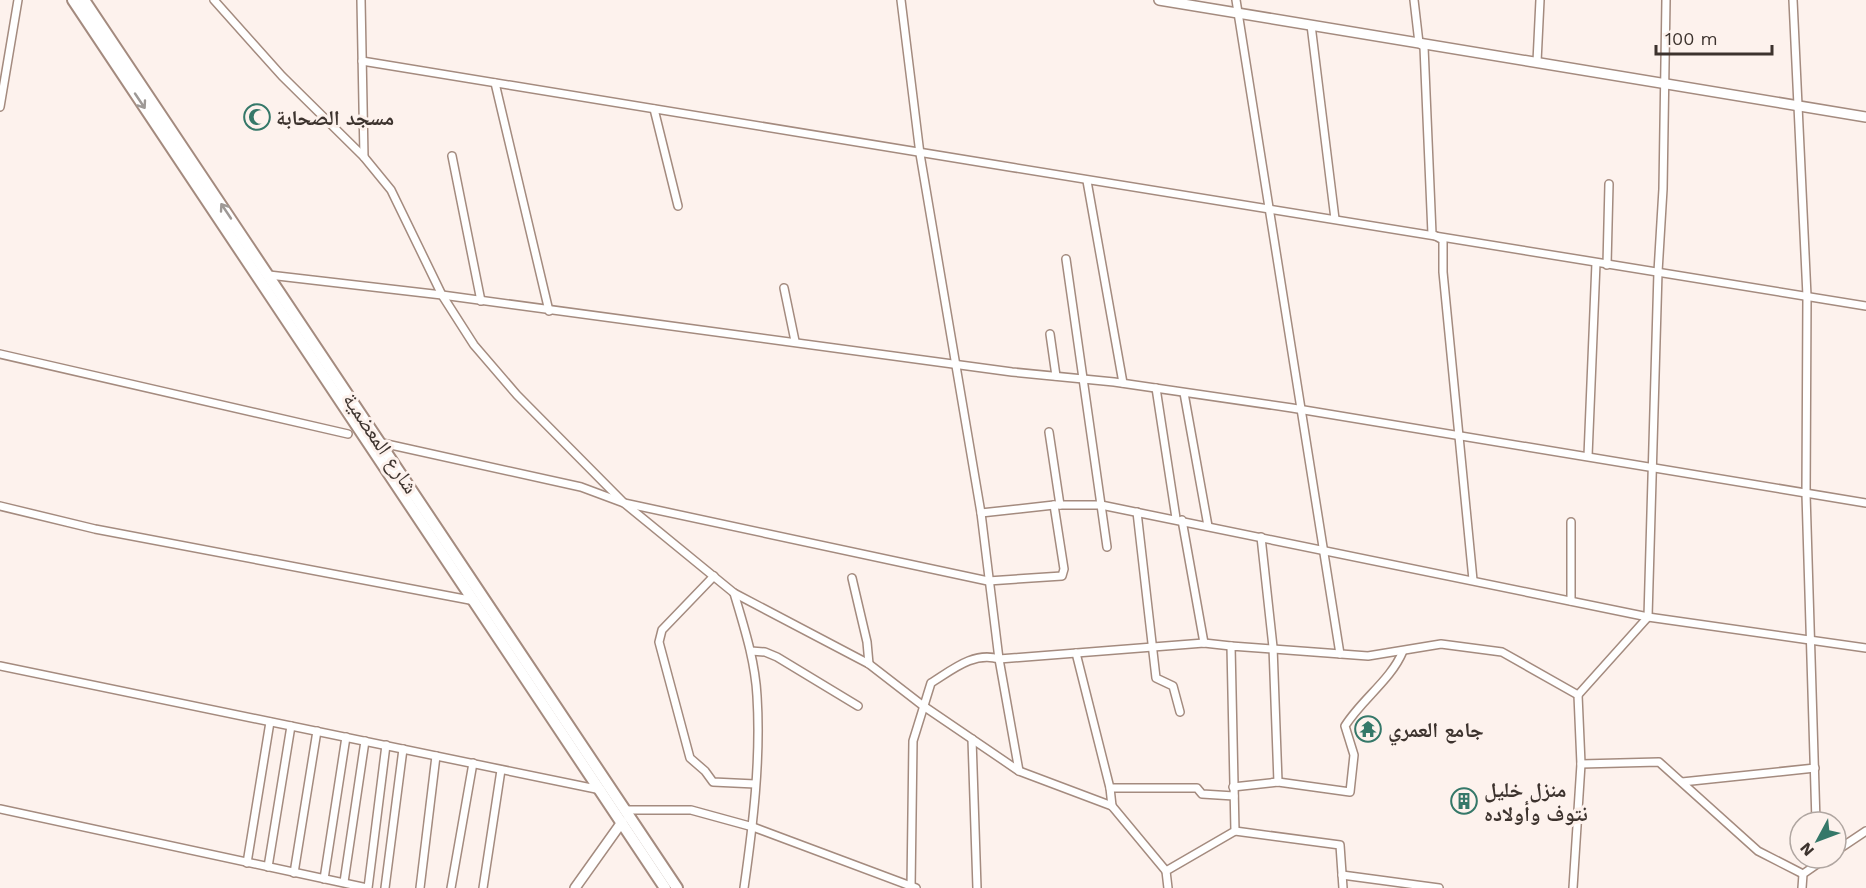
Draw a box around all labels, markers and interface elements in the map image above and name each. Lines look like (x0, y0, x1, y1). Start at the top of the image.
scale bar (1656, 18, 1772, 56)
text: 100 m (1665, 28, 1718, 49)
one-way arrow (135, 92, 147, 109)
mosque icon: مسجد الصحابة (242, 102, 272, 132)
place label: مسجد الصحابة (276, 105, 394, 130)
one-way arrow (220, 203, 232, 220)
street label: شارع المعضمية (337, 388, 424, 499)
temple icon: جامع العمري (1353, 714, 1383, 744)
place label: جامع العمري (1388, 717, 1484, 746)
place label: منزل خليل نتوف وأولاده (1484, 777, 1588, 826)
building icon: منزل خليل نتوف وأولاده (1449, 786, 1479, 816)
north arrow (1788, 810, 1848, 870)
text: N (1796, 839, 1818, 860)

